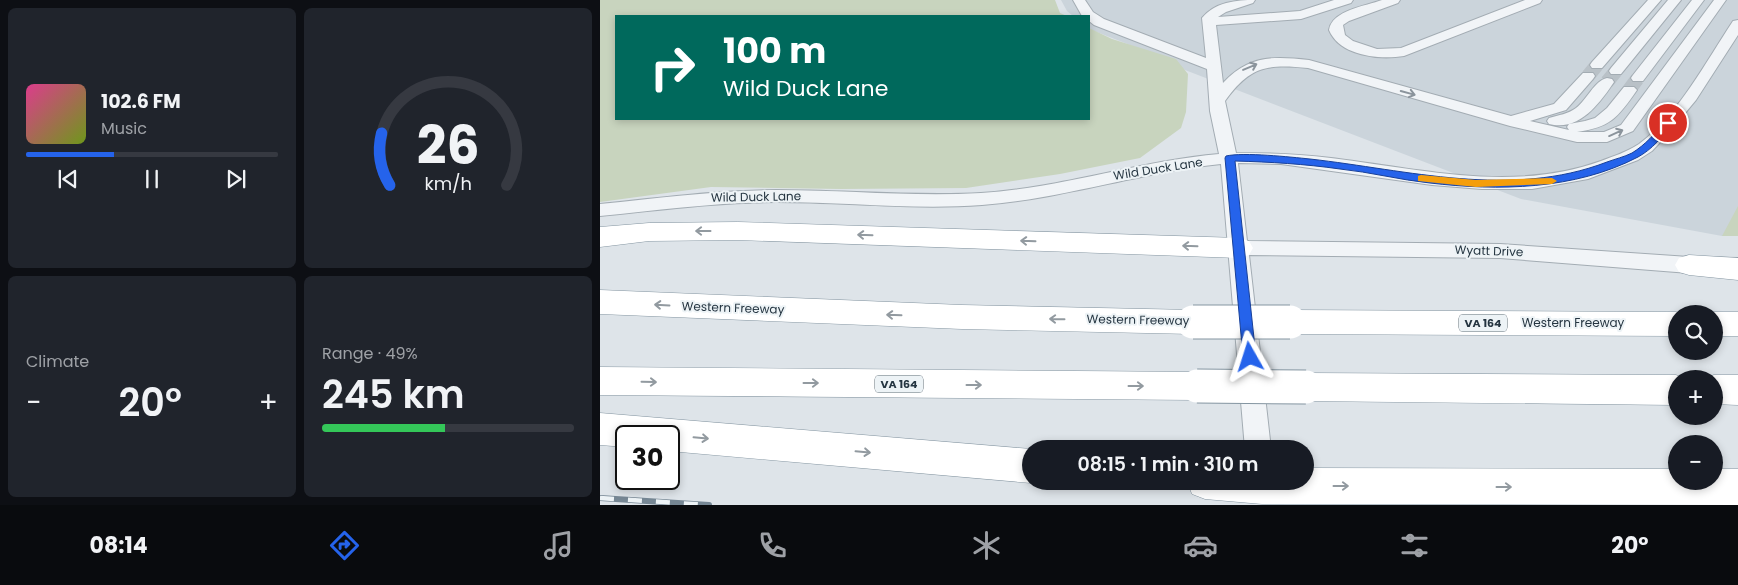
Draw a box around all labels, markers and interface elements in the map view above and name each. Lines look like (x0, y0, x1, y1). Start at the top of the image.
text: 100 m (723, 26, 826, 75)
icon: right (640, 35, 705, 100)
one-way arrow (1242, 62, 1257, 72)
text: Wild Duck Lane (723, 73, 888, 104)
text: 102.6 FM (101, 88, 181, 115)
one-way arrow (1399, 88, 1415, 98)
pin (1647, 102, 1689, 144)
text: 26 (417, 109, 479, 182)
icon: arrive (1654, 109, 1682, 137)
text: Music (101, 117, 147, 140)
one-way arrow (1608, 128, 1623, 138)
street label: Wild Duck Lane (1112, 153, 1204, 184)
icon: previous (54, 165, 82, 193)
icon: pause (138, 165, 166, 193)
icon: next (222, 165, 250, 193)
text: km/h (424, 171, 472, 196)
street label: Wild Duck Lane (711, 187, 801, 206)
one-way arrow (695, 226, 712, 236)
one-way arrow (858, 231, 874, 240)
one-way arrow (1020, 236, 1036, 245)
one-way arrow (1182, 241, 1198, 251)
street label: Wyatt Drive (1454, 241, 1524, 260)
street label: Western Freeway (681, 297, 785, 318)
one-way arrow (654, 301, 670, 310)
map controls (1668, 305, 1723, 490)
button: search (1668, 305, 1723, 360)
one-way arrow (887, 310, 903, 319)
street label: Western Freeway (1087, 310, 1190, 329)
one-way arrow (1049, 314, 1066, 324)
road number: VA 164 (1459, 314, 1507, 332)
street label: Western Freeway (1522, 314, 1625, 331)
position arrow (1223, 330, 1275, 382)
text: Range · 49% (322, 342, 418, 365)
text: Climate (26, 350, 89, 373)
text: 245 km (322, 368, 464, 421)
button: + (1668, 370, 1723, 425)
text: 20° (119, 376, 182, 429)
road number: VA 164 (875, 376, 923, 392)
one-way arrow (640, 377, 656, 387)
one-way arrow (803, 379, 819, 388)
one-way arrow (965, 380, 981, 390)
one-way arrow (1128, 381, 1144, 391)
text: − (26, 383, 41, 422)
text: + (259, 383, 278, 422)
speed limit sign: 30 (615, 425, 680, 490)
one-way arrow (693, 433, 709, 443)
button: − (1668, 435, 1723, 490)
one-way arrow (855, 447, 871, 457)
text: 08:15 · 1 min · 310 m (1077, 451, 1259, 478)
one-way arrow (1332, 481, 1349, 491)
one-way arrow (1495, 482, 1511, 492)
icon: directions (327, 528, 362, 563)
icon: music (541, 528, 576, 563)
icon: phone (755, 528, 790, 563)
icon: climate (969, 528, 1004, 563)
icon: car (1183, 528, 1218, 563)
icon: filters (1397, 528, 1432, 563)
text: 08:14 (90, 530, 148, 561)
text: 20° (1611, 530, 1648, 561)

